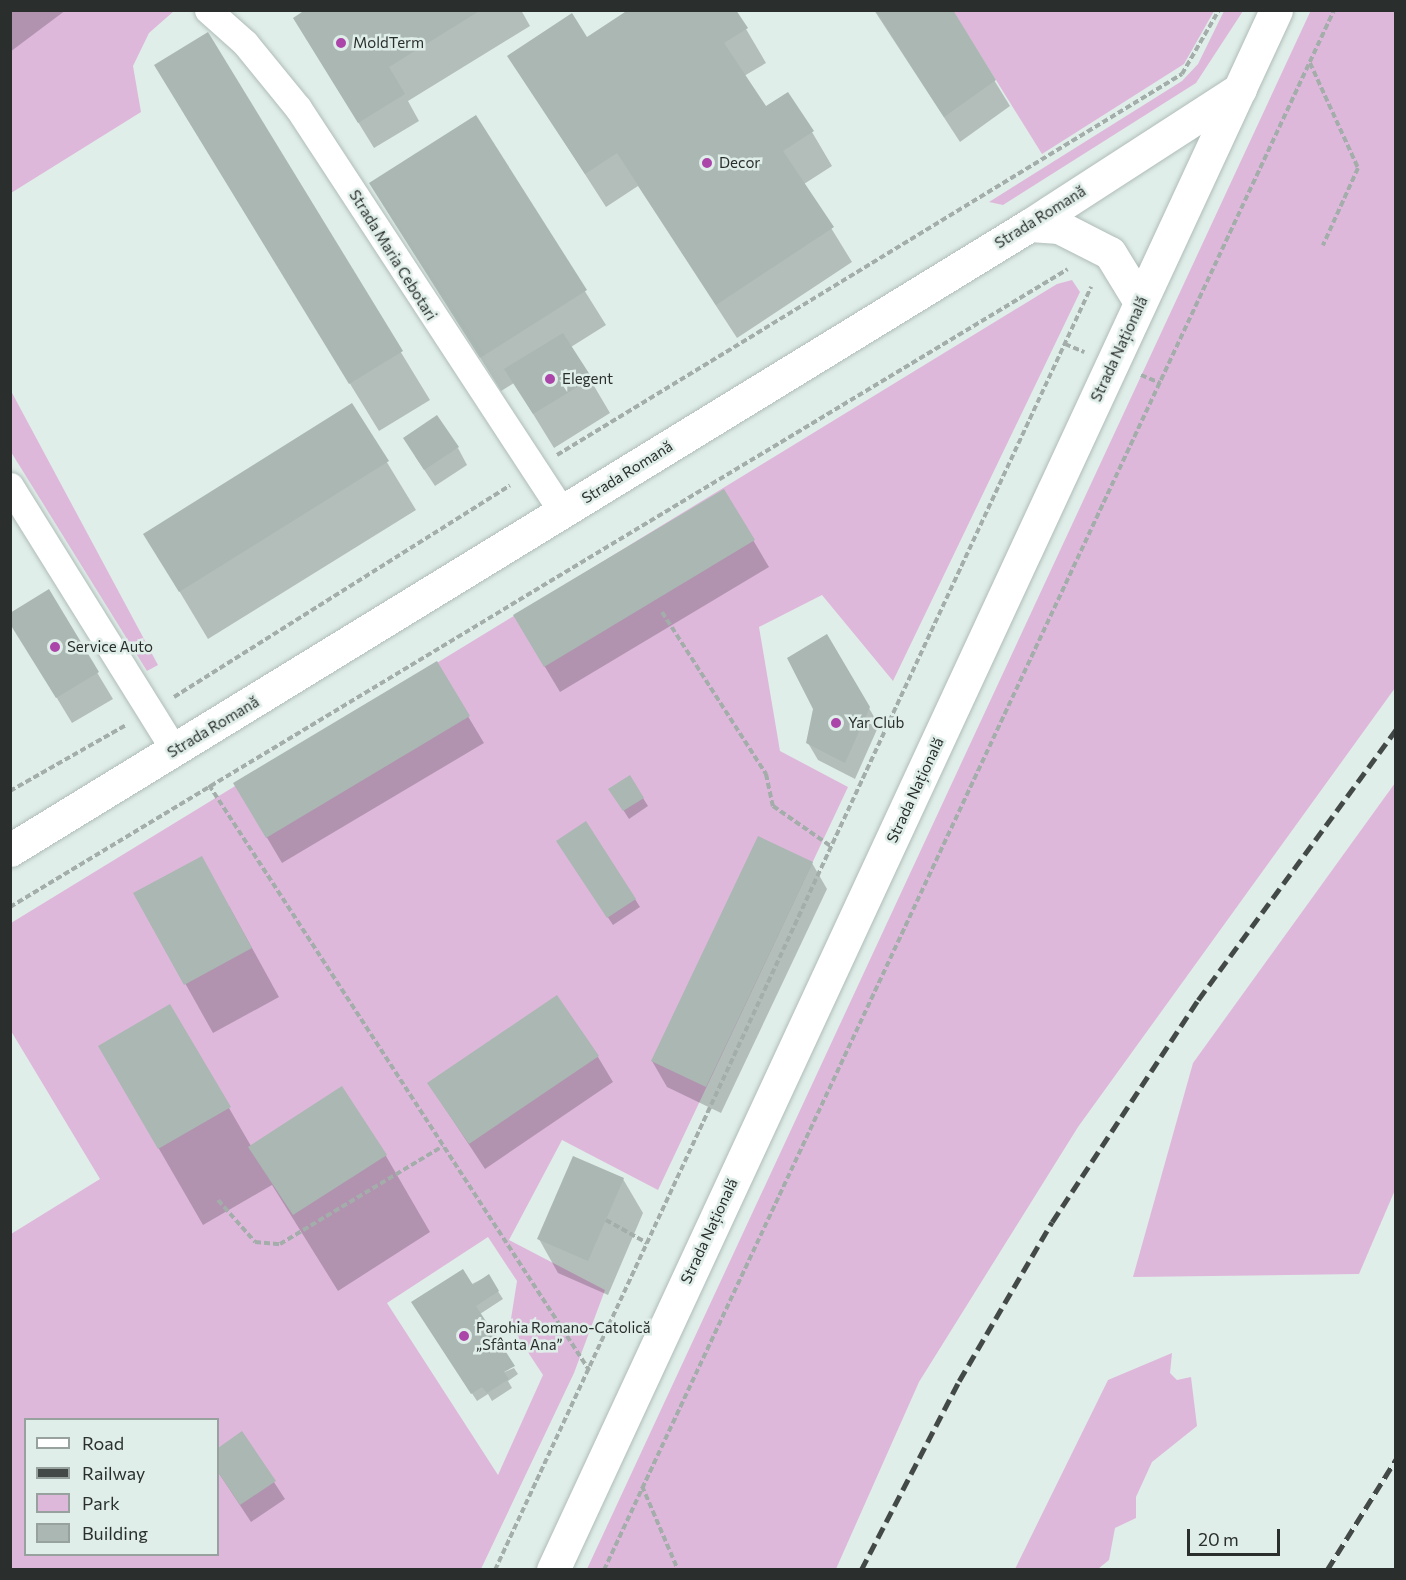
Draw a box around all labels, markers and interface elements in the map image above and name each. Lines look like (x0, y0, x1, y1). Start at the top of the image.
place label: MoldTerm (353, 34, 424, 52)
marker: MoldTerm (334, 36, 348, 50)
place label: Decor (719, 154, 760, 172)
marker: Decor (700, 156, 714, 170)
street label: Strada Romană (991, 182, 1089, 252)
street label: Strada Maria Cebotari (346, 187, 440, 323)
street label: Strada Națională (1087, 294, 1151, 404)
place label: Elegent (562, 370, 613, 388)
marker: Elegent (543, 372, 557, 386)
street label: Strada Romană (578, 437, 676, 507)
place label: Service Auto (67, 638, 153, 656)
marker: Service Auto (48, 640, 62, 654)
street label: Strada Romană (164, 693, 262, 761)
place label: Yar Club (848, 714, 904, 732)
marker: Yar Club (829, 716, 843, 730)
street label: Strada Națională (883, 735, 947, 845)
street label: Strada Națională (677, 1176, 741, 1286)
place label: Parohia Romano-Catolică „Sfânta Ana” (476, 1318, 650, 1353)
marker: Parohia Romano-Catolică „Sfânta Ana” (457, 1329, 471, 1343)
legend (24, 1418, 219, 1556)
text: Road (82, 1432, 124, 1454)
text: Railway (82, 1462, 145, 1484)
text: Park (82, 1492, 120, 1514)
scale bar (1190, 1517, 1283, 1555)
text: Building (82, 1522, 148, 1544)
text: 20 m (1198, 1528, 1239, 1550)

